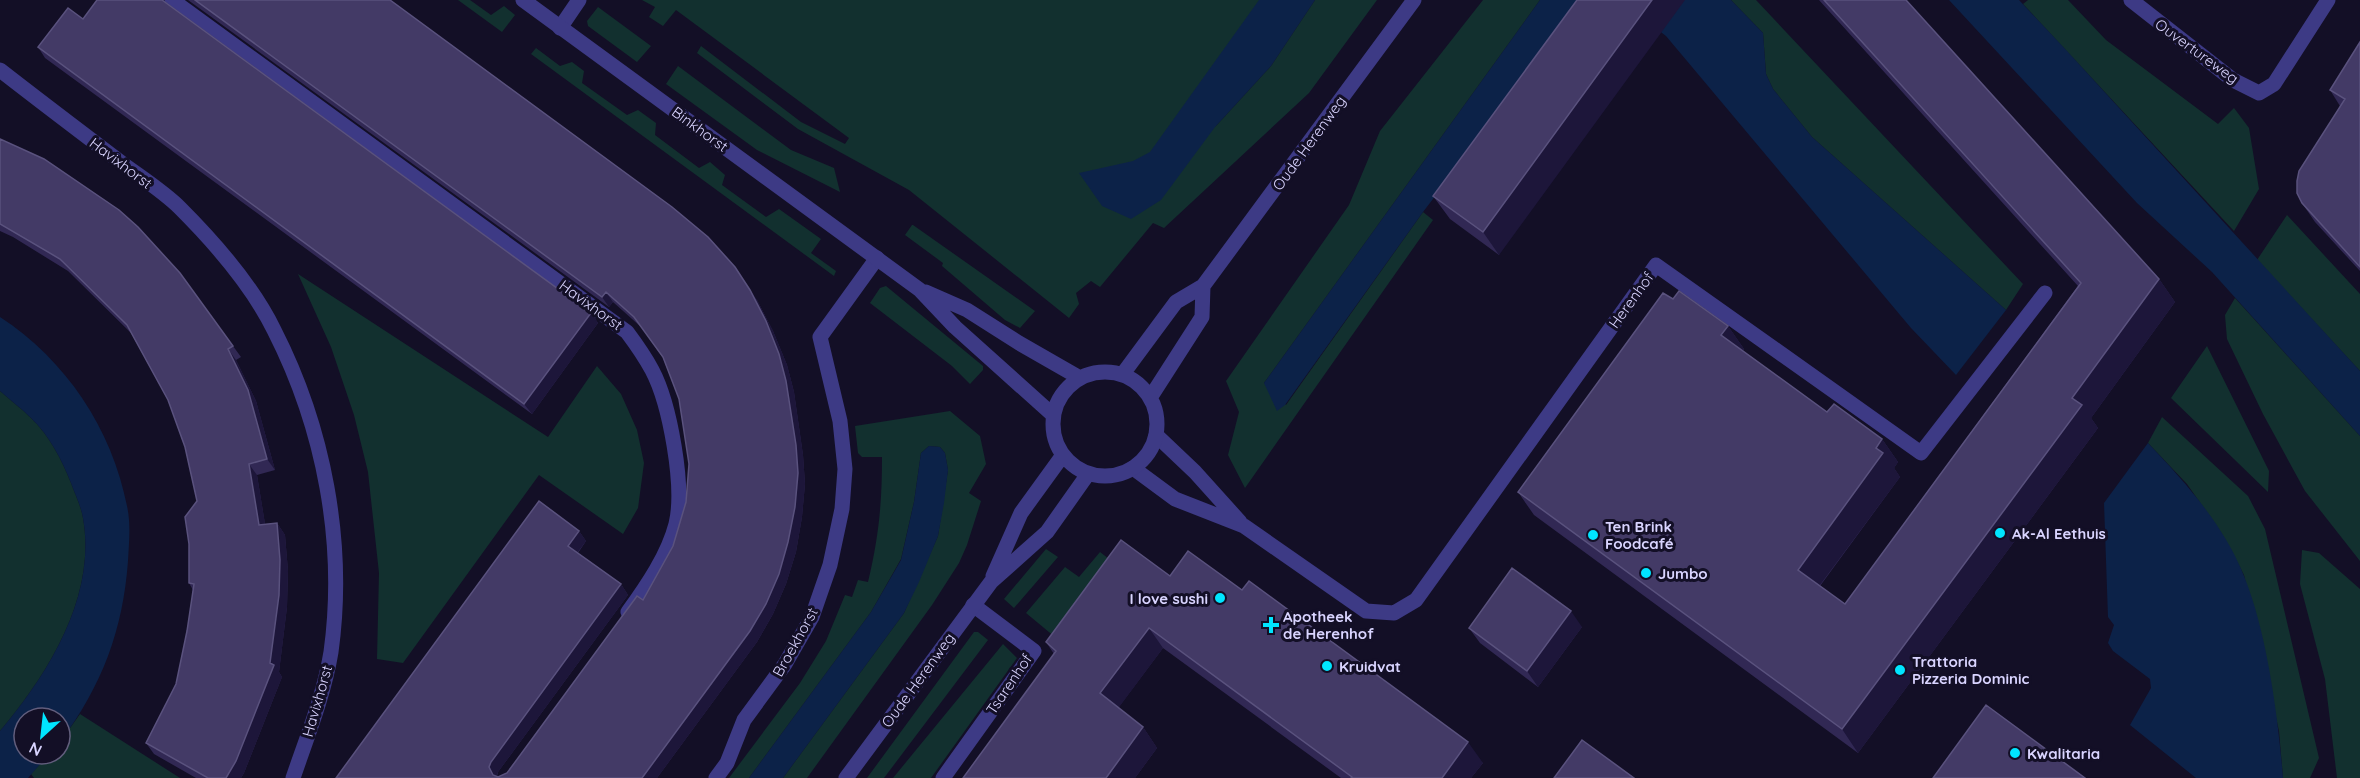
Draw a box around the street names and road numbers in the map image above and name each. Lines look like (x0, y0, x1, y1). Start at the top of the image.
street label: Ouvertureweg (2151, 14, 2243, 88)
street label: Oude Herenweg (1268, 92, 1350, 194)
street label: Binkhorst (668, 102, 732, 156)
street label: Havixhorst (86, 133, 156, 193)
street label: Herenhof (1604, 268, 1658, 332)
street label: Havixhorst (556, 276, 626, 334)
street label: Broekhorst (768, 604, 822, 680)
street label: Oude Herenweg (877, 629, 959, 731)
street label: Tsarenhof (982, 650, 1037, 718)
street label: Havixhorst (298, 663, 336, 739)

